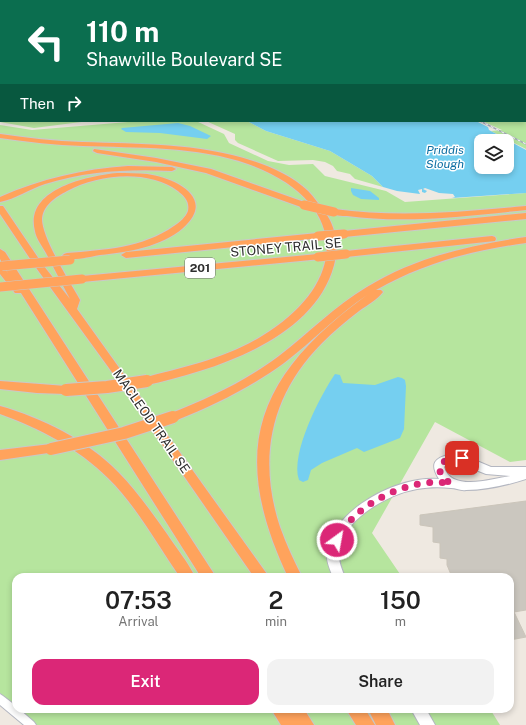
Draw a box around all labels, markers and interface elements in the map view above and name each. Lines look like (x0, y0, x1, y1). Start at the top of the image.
text: 110 m (86, 15, 159, 48)
icon: left (20, 16, 72, 68)
text: Shawville Boulevard SE (86, 49, 282, 70)
icon: right (63, 92, 85, 114)
text: Then (20, 95, 55, 112)
map controls (474, 134, 514, 174)
button: layers (474, 134, 514, 174)
water label: Priddis Slough (426, 143, 464, 171)
street label: STONEY TRAIL SE (230, 235, 342, 260)
road number: 201 (185, 258, 215, 278)
street label: MACLEOD TRAIL SE (110, 366, 193, 476)
pin (445, 441, 479, 475)
icon: arrive (451, 447, 473, 469)
position arrow (316, 519, 358, 561)
text: 07:53 (105, 586, 172, 614)
text: 2 (269, 586, 283, 614)
text: 150 (380, 586, 421, 614)
text: Arrival (118, 614, 159, 629)
text: min (265, 614, 287, 629)
text: m (395, 614, 406, 629)
button: Exit (32, 659, 259, 705)
button: Share (267, 659, 494, 705)

